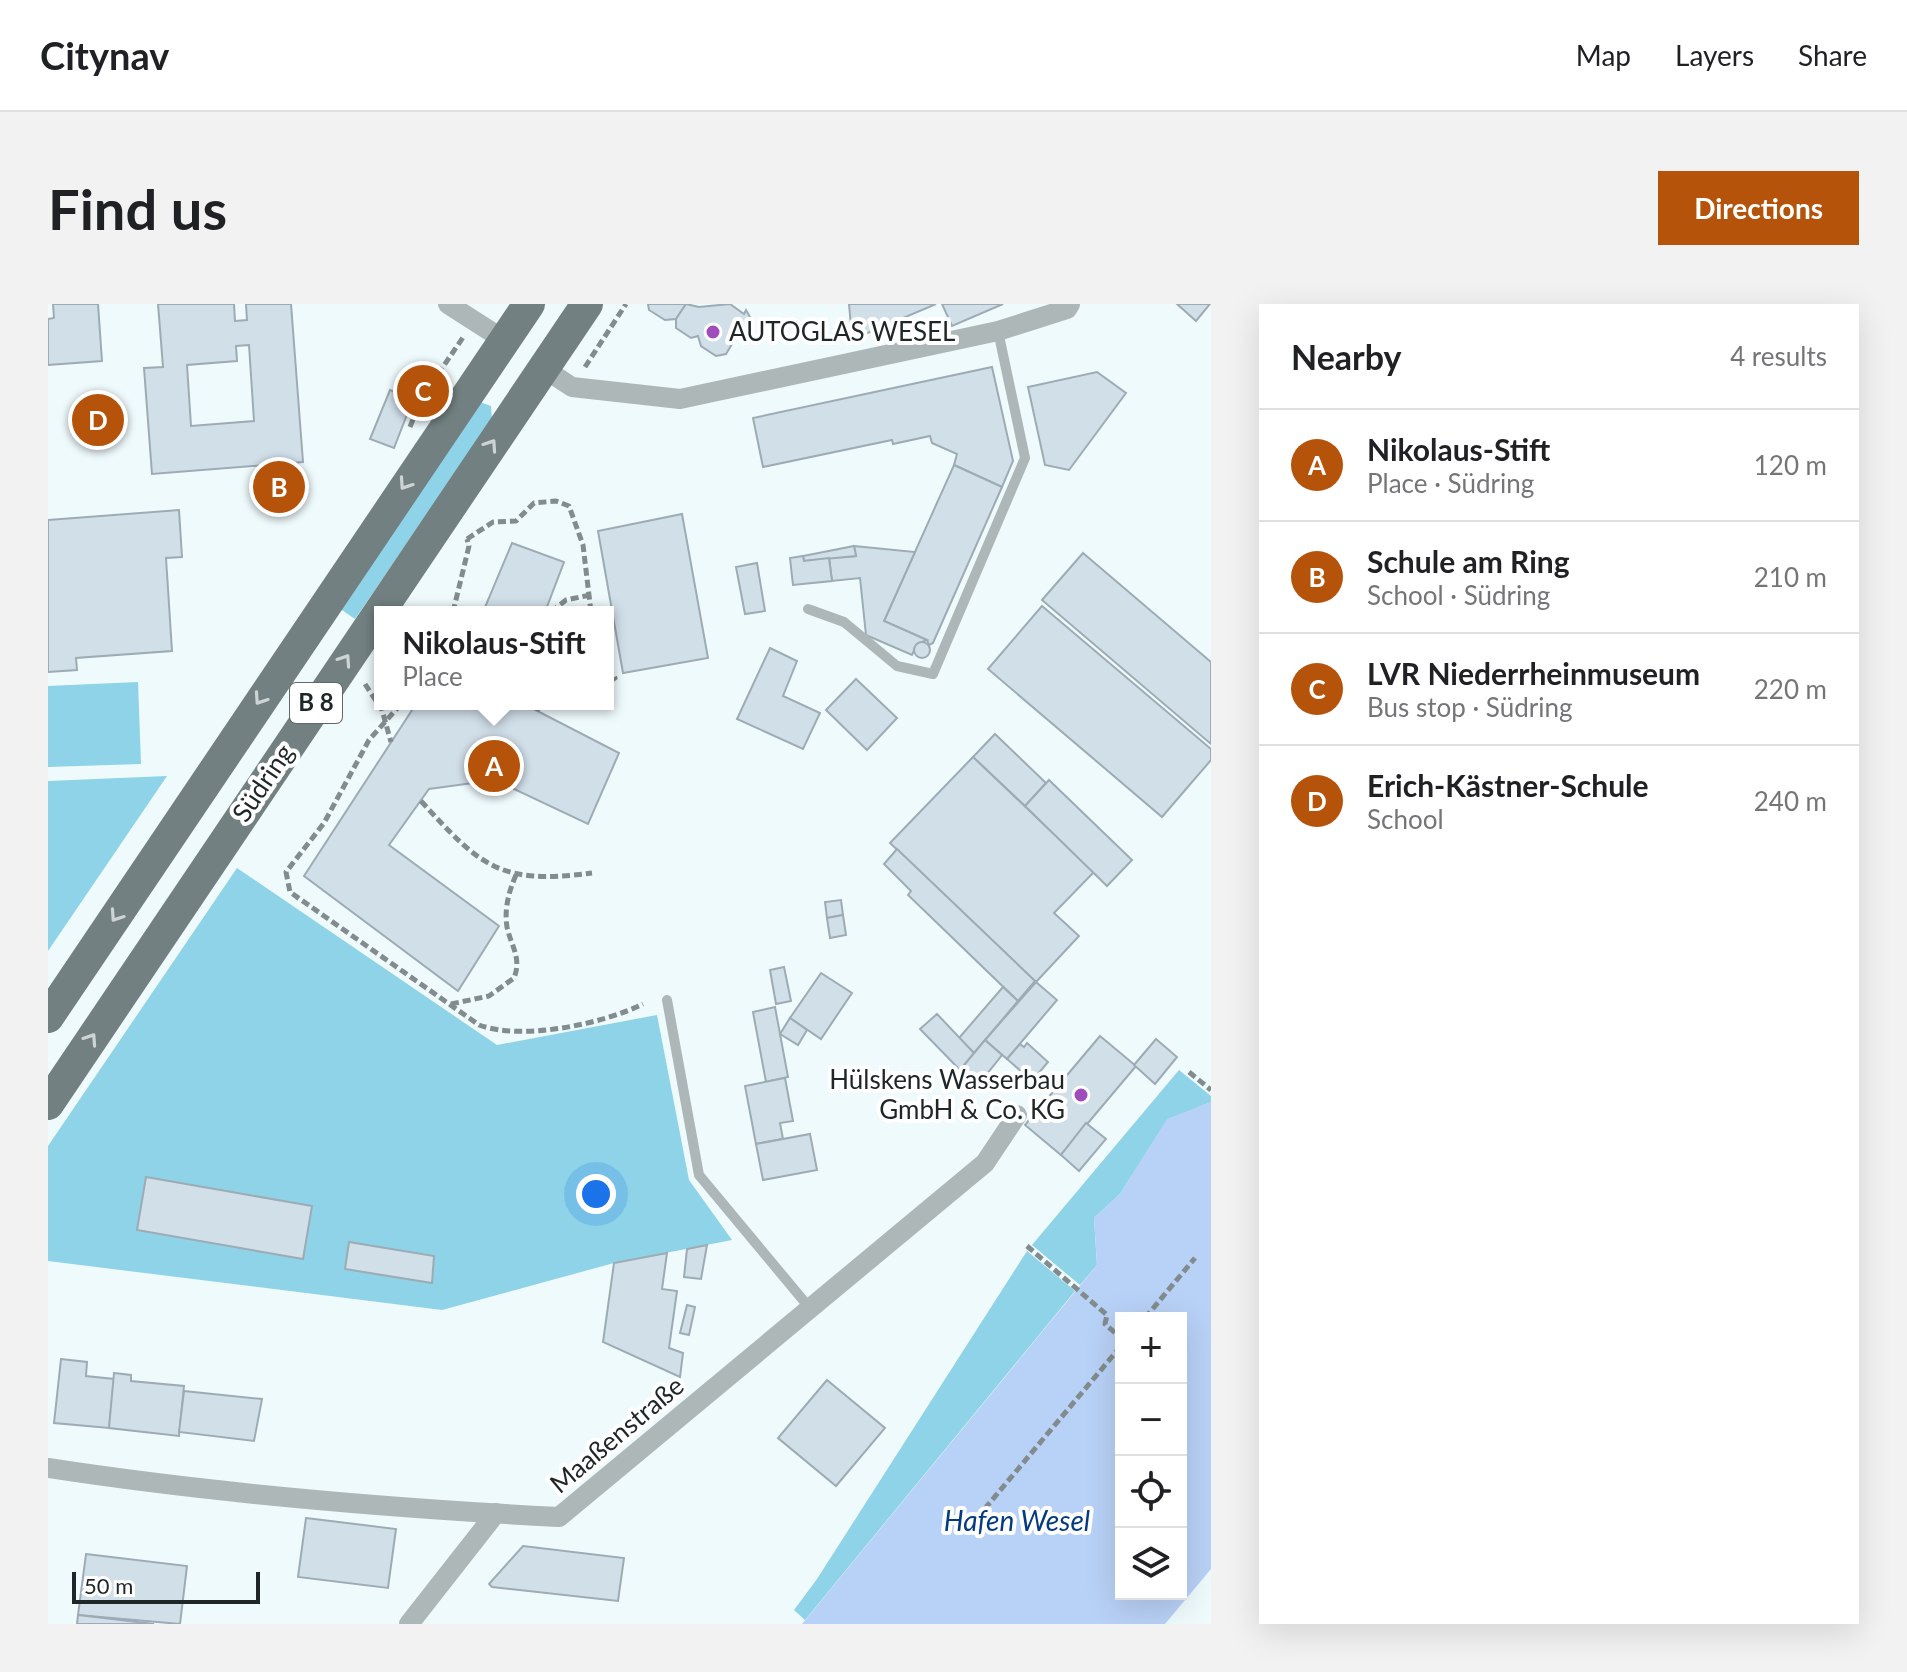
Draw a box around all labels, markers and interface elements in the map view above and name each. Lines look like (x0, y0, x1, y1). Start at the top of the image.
text: Citynav (40, 32, 169, 78)
text: Map (1576, 38, 1631, 72)
text: Layers (1675, 38, 1754, 72)
text: Share (1798, 38, 1867, 72)
button: Directions (1658, 171, 1859, 245)
text: Find us (48, 175, 227, 242)
place label: AUTOGLAS WESEL (729, 315, 955, 347)
marker: AUTOGLAS WESEL (704, 323, 722, 341)
text: Nearby (1291, 336, 1402, 377)
text: 4 results (1730, 340, 1827, 372)
pin: C (397, 361, 449, 421)
pin: D (72, 390, 124, 450)
text: Nikolaus-Stift (1367, 431, 1550, 467)
one-way arrow (481, 440, 496, 454)
text: A (1308, 449, 1326, 481)
text: 120 m (1754, 449, 1827, 481)
pin: B (253, 457, 305, 517)
text: Place · Südring (1367, 467, 1534, 499)
one-way arrow (400, 475, 415, 489)
text: Schule am Ring (1367, 543, 1570, 579)
text: B (1308, 561, 1326, 593)
text: 210 m (1754, 561, 1827, 593)
text: School · Südring (1367, 579, 1550, 611)
popup (374, 606, 614, 710)
text: Nikolaus-Stift (402, 624, 586, 660)
one-way arrow (335, 655, 350, 669)
text: LVR Niederrheinmuseum (1367, 655, 1700, 691)
text: Place (402, 660, 463, 692)
text: C (1308, 673, 1326, 705)
text: 220 m (1754, 673, 1827, 705)
road number: B 8 (290, 683, 342, 723)
one-way arrow (255, 691, 270, 705)
text: Bus stop · Südring (1367, 691, 1572, 723)
pin: A (468, 736, 520, 796)
street label: Südring (225, 738, 300, 827)
text: Erich-Kästner-Schule (1367, 767, 1649, 803)
text: D (1307, 785, 1327, 817)
text: 240 m (1754, 785, 1827, 817)
text: School (1367, 803, 1444, 835)
one-way arrow (111, 907, 126, 921)
one-way arrow (82, 1034, 97, 1048)
place label: Hülskens Wasserbau GmbH & Co. KG (829, 1063, 1065, 1125)
marker: Hülskens Wasserbau GmbH & Co. KG (1072, 1086, 1090, 1104)
your location (576, 1174, 616, 1214)
map controls (1115, 1312, 1187, 1600)
button: + (1115, 1312, 1187, 1384)
street label: Maaßenstraße (543, 1369, 690, 1499)
button: − (1115, 1384, 1187, 1456)
button: locate (1115, 1456, 1187, 1528)
water label: Hafen Wesel (944, 1503, 1090, 1537)
button: layers (1115, 1528, 1187, 1600)
scale bar (72, 1568, 260, 1604)
text: 50 m (84, 1572, 133, 1599)

